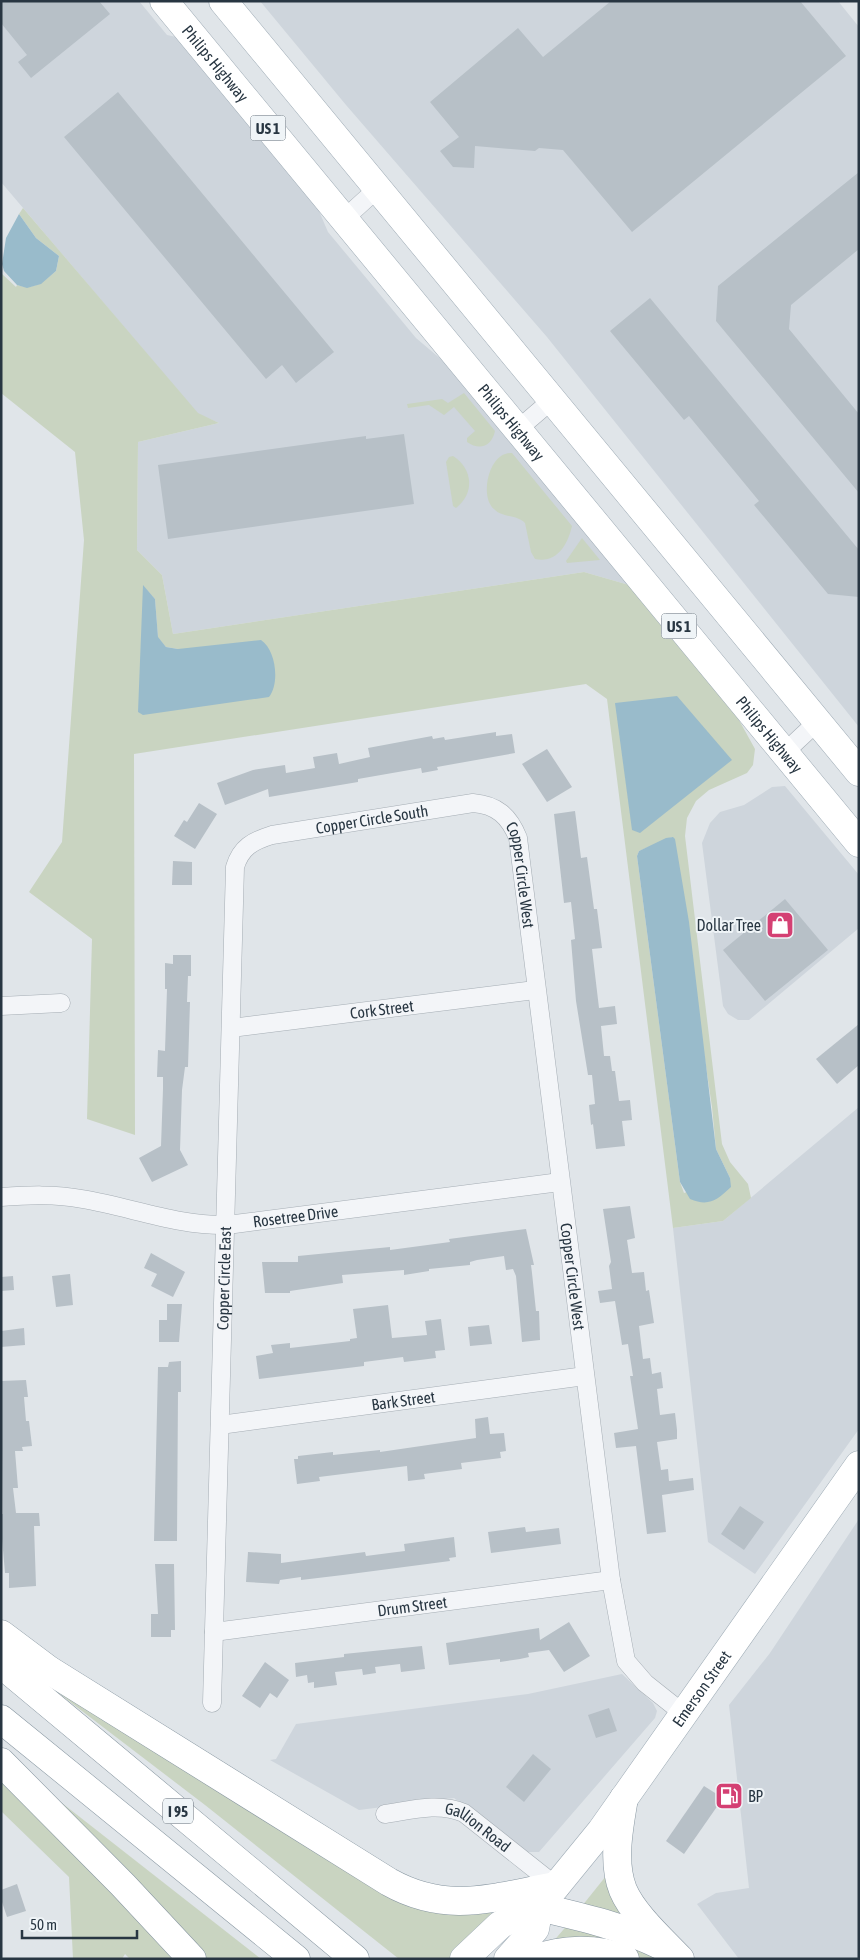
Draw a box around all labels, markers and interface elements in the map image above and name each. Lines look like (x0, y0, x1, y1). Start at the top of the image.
street label: Philips Highway (179, 22, 253, 106)
road number: US 1 (250, 116, 286, 140)
street label: Philips Highway (475, 380, 549, 465)
road number: US 1 (662, 614, 696, 638)
street label: Philips Highway (733, 693, 806, 777)
street label: Copper Circle South (314, 801, 429, 837)
street label: Copper Circle West (502, 818, 538, 930)
shop icon: Dollar Tree (765, 910, 795, 940)
place label: Dollar Tree (696, 916, 761, 934)
street label: Cork Street (349, 996, 415, 1022)
street label: Rosetree Drive (252, 1202, 339, 1231)
street label: Copper Circle West (557, 1222, 589, 1332)
street label: Copper Circle East (213, 1226, 234, 1330)
street label: Bark Street (370, 1387, 437, 1414)
street label: Drum Street (376, 1592, 449, 1620)
street label: Emerson Street (669, 1647, 735, 1730)
fuel station icon: BP (714, 1781, 744, 1811)
place label: BP (748, 1787, 764, 1805)
road number: I 95 (163, 1798, 193, 1824)
street label: Gallion Road (444, 1799, 514, 1855)
scale bar (22, 1908, 138, 1940)
text: 50 m (30, 1916, 57, 1933)

